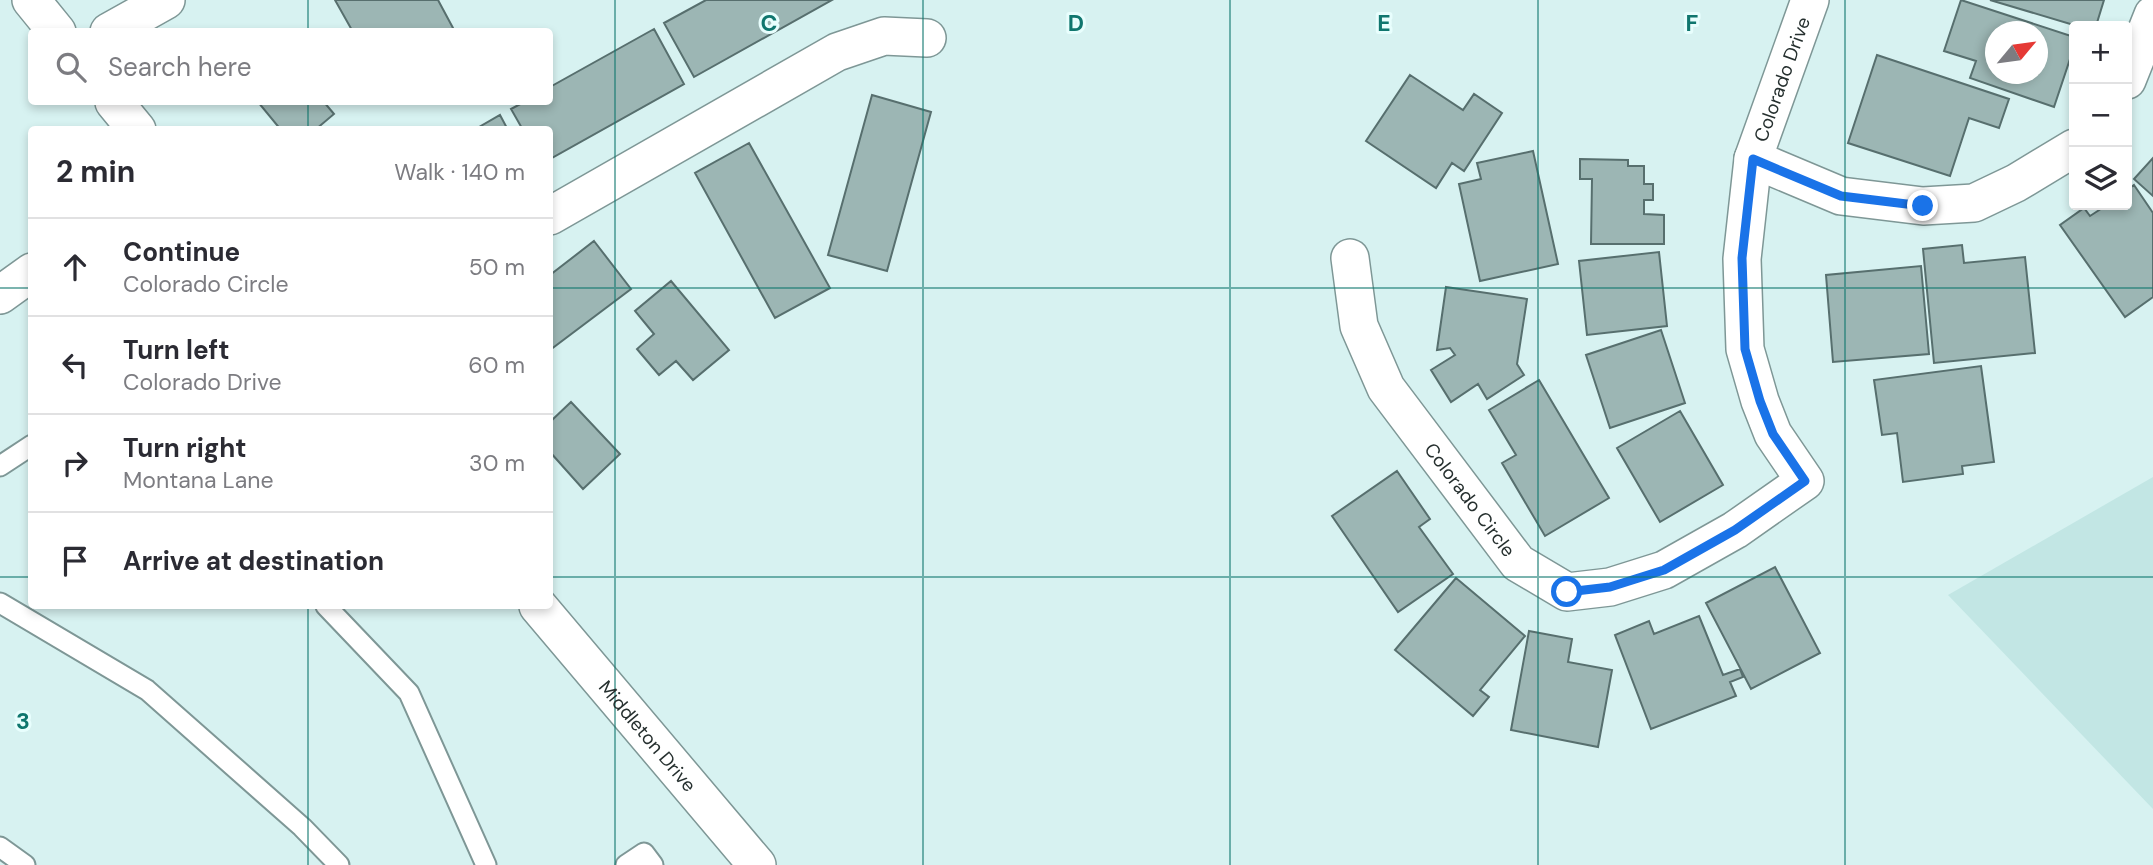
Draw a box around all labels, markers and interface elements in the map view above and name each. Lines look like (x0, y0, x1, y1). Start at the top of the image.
text: C (761, 8, 777, 38)
text: D (1068, 8, 1084, 38)
text: E (1377, 8, 1391, 38)
text: F (1686, 8, 1699, 38)
street label: Colorado Drive (1748, 13, 1815, 145)
north arrow (1985, 21, 2048, 84)
map controls (2069, 21, 2132, 210)
button: + (2069, 21, 2132, 84)
search box (28, 28, 553, 105)
icon: search (52, 48, 90, 86)
text: Search here (108, 50, 251, 84)
button: − (2069, 84, 2132, 147)
button: layers (2069, 147, 2132, 210)
text: 2 min (56, 152, 135, 191)
text: Walk · 140 m (394, 157, 525, 187)
route end (1907, 190, 1938, 221)
text: Continue (123, 235, 240, 269)
icon: ahead (56, 248, 94, 286)
text: 50 m (469, 252, 525, 282)
text: Colorado Circle (123, 269, 289, 299)
text: Turn left (123, 333, 230, 367)
icon: left (56, 346, 94, 384)
text: 60 m (468, 350, 525, 380)
text: Colorado Drive (123, 367, 282, 397)
text: Turn right (123, 431, 247, 465)
street label: Colorado Circle (1419, 437, 1521, 562)
icon: right (56, 444, 94, 482)
text: 30 m (469, 448, 525, 478)
text: Montana Lane (123, 465, 273, 495)
icon: arrive (56, 542, 94, 580)
text: Arrive at destination (123, 544, 384, 578)
route start (1551, 576, 1582, 607)
street label: Middleton Drive (593, 675, 702, 797)
text: 3 (16, 706, 30, 736)

